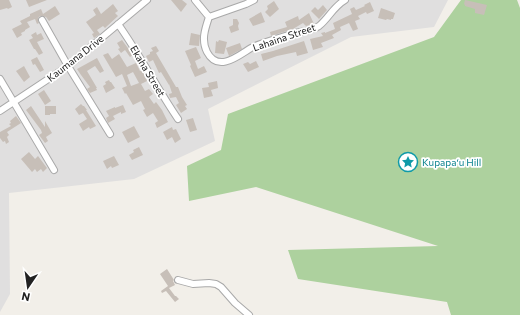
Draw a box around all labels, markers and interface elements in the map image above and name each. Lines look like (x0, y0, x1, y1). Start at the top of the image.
street label: Lahaina Street (251, 21, 317, 53)
street label: Kaumana Drive (44, 32, 106, 84)
street label: Ekaha Street (128, 43, 168, 99)
place icon: Kupapaʻu Hill (397, 151, 419, 173)
place label: Kupapaʻu Hill (422, 156, 481, 168)
north arrow (8, 267, 48, 307)
text: N (20, 290, 31, 304)

